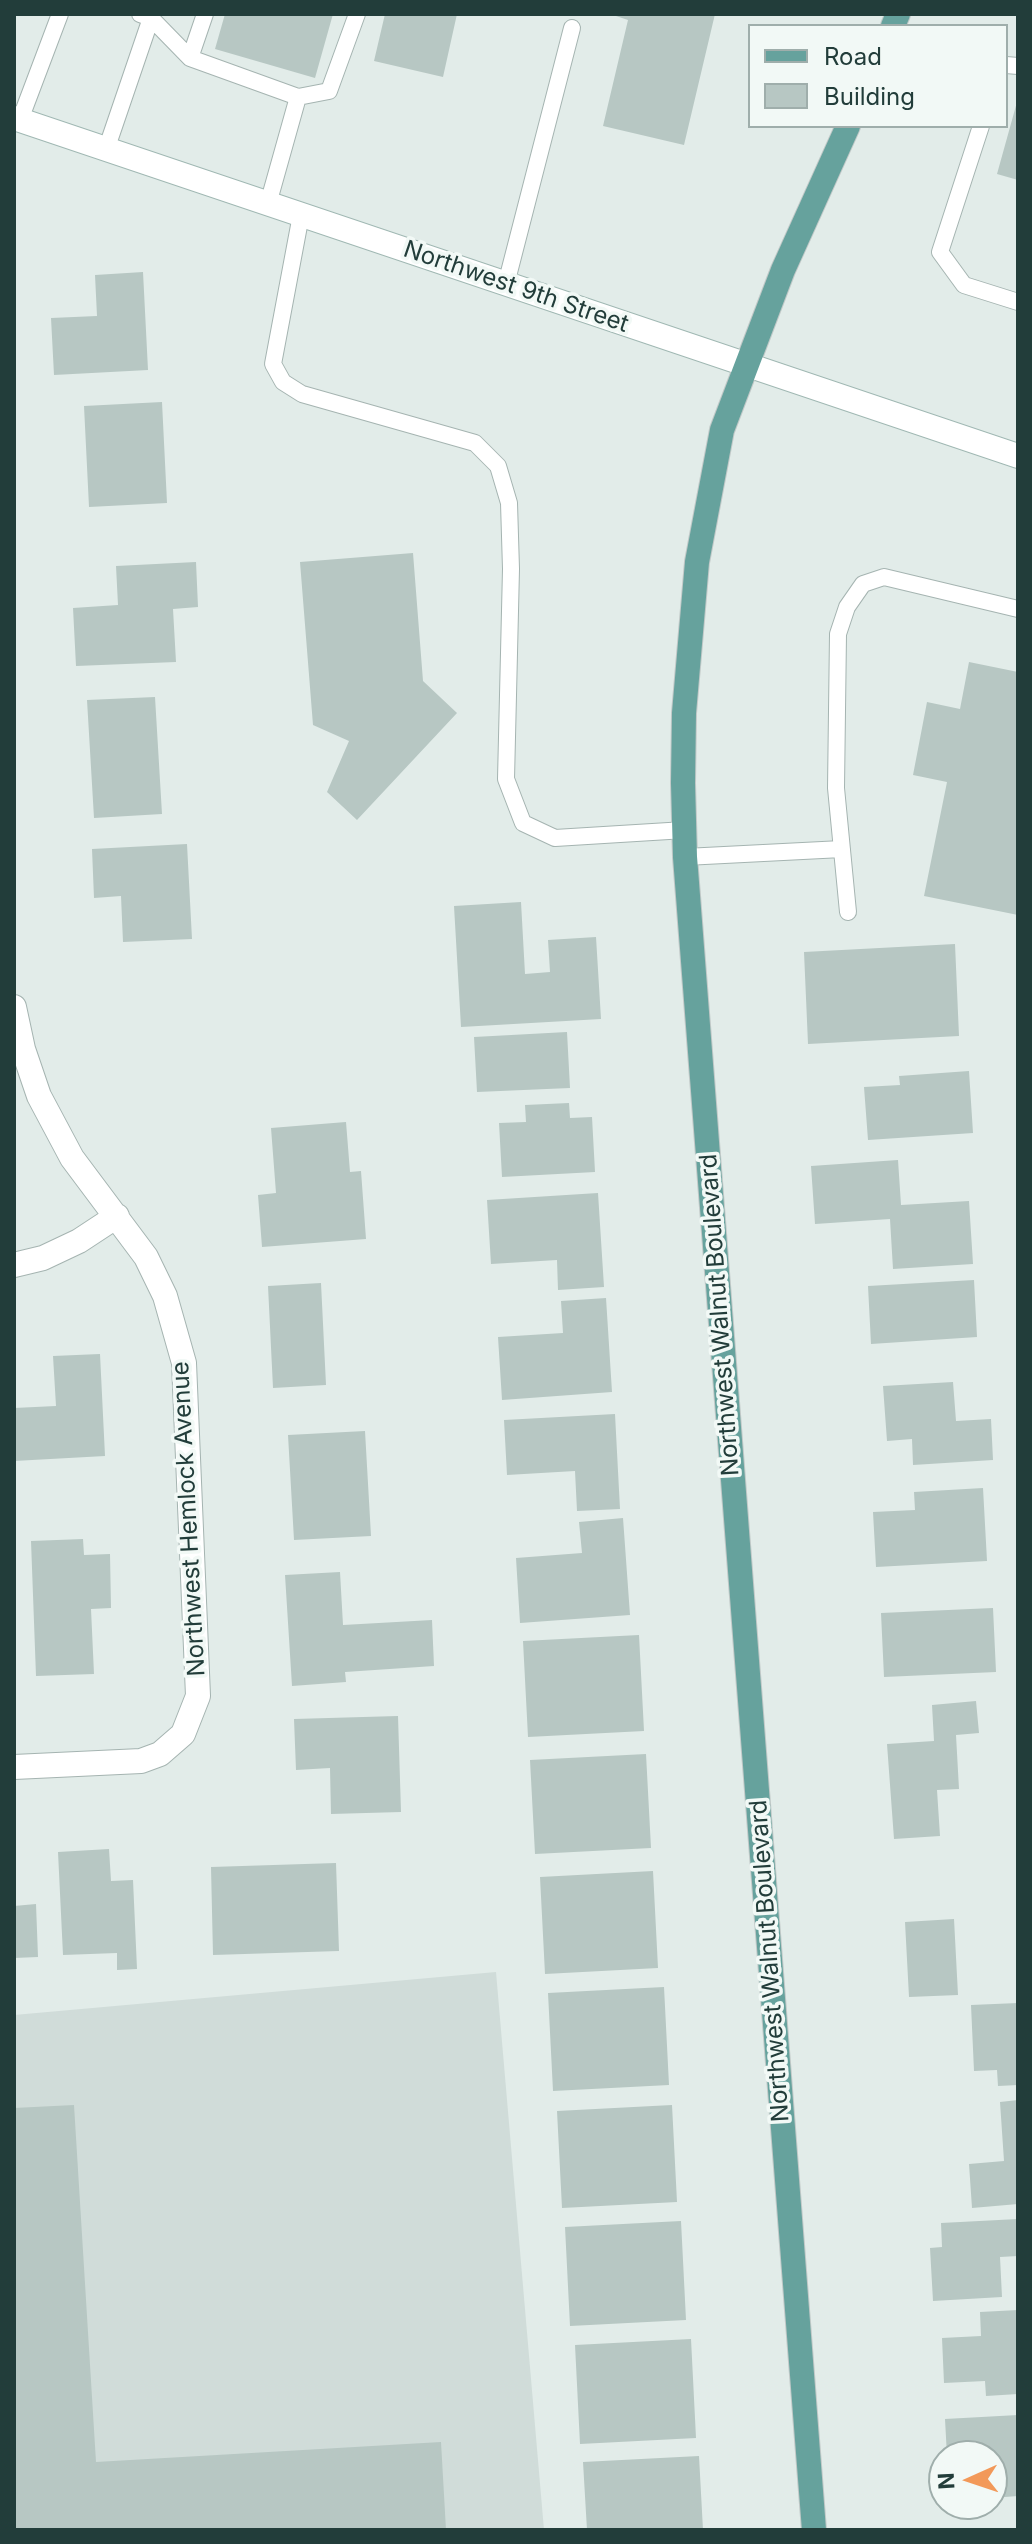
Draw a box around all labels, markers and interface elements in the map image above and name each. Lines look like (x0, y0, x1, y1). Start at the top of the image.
legend (748, 24, 1008, 128)
text: Road (824, 42, 882, 71)
text: Building (824, 82, 915, 111)
street label: Northwest 9th Street (400, 235, 632, 339)
street label: Northwest Walnut Boulevard (694, 1153, 746, 1477)
street label: Northwest Hemlock Avenue (166, 1361, 212, 1677)
street label: Northwest Walnut Boulevard (744, 1799, 796, 2123)
north arrow (928, 2440, 1008, 2520)
text: N (933, 2472, 959, 2490)

